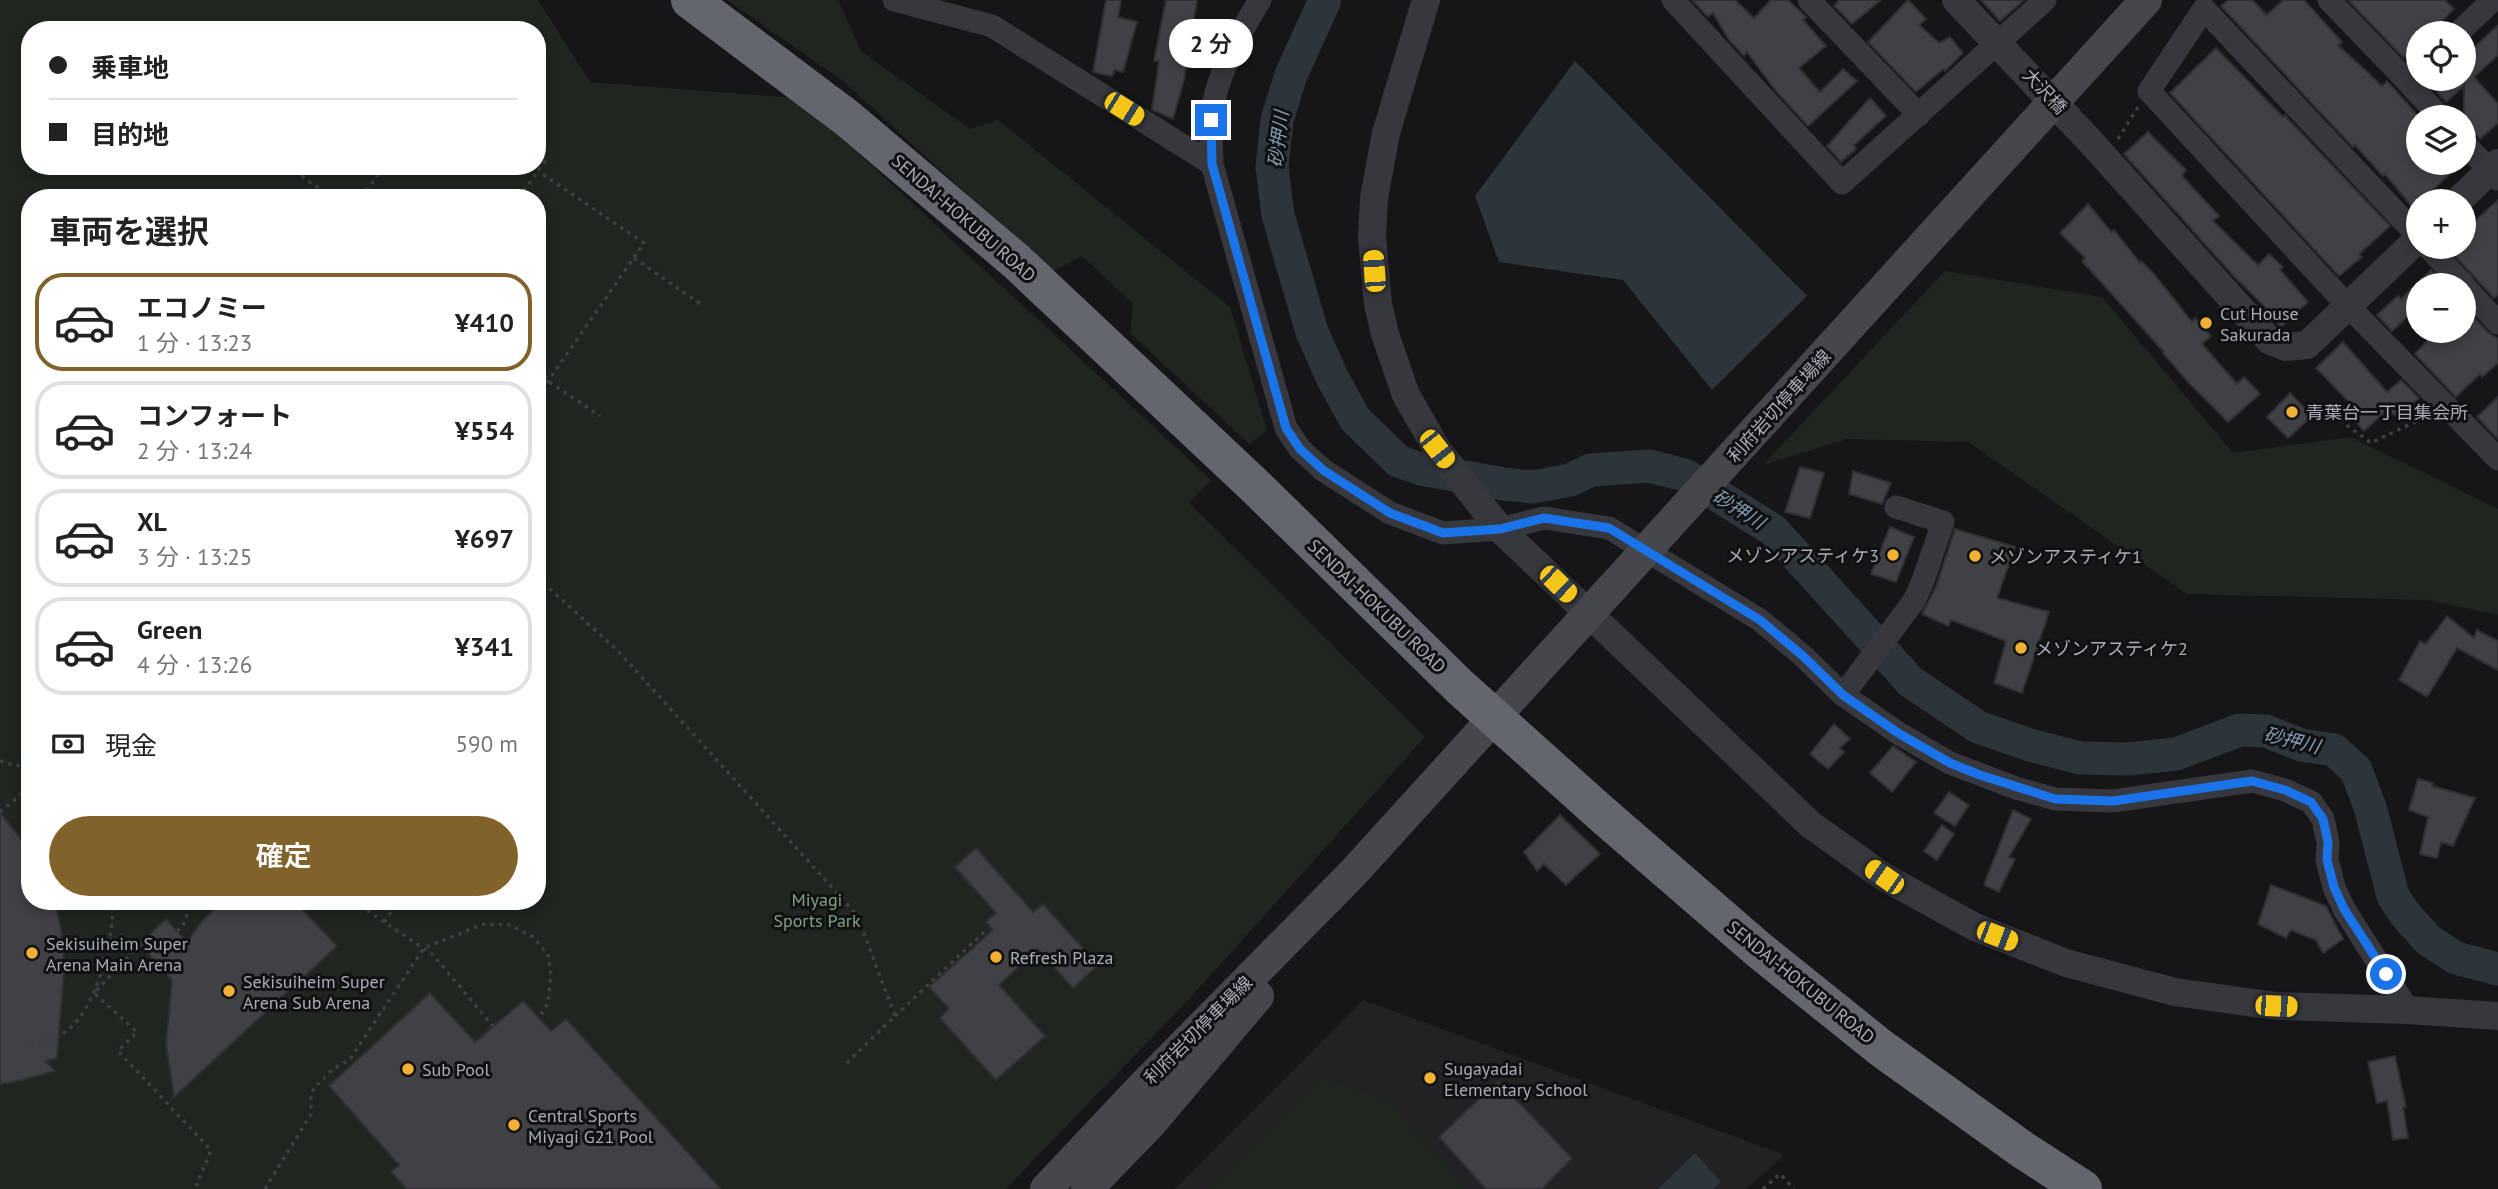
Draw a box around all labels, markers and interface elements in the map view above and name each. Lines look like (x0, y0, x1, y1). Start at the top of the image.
callout: 2 分 (1169, 18, 1253, 68)
map controls (2406, 21, 2476, 343)
button: locate (2406, 21, 2476, 91)
text: 2 分 (1190, 29, 1232, 58)
text: 乗車地 (91, 51, 169, 84)
street label: 大沢橋 (2018, 63, 2072, 119)
car (1101, 89, 1148, 129)
route end (1195, 104, 1227, 136)
button: layers (2406, 105, 2476, 175)
water label: 砂押川 (1263, 107, 1294, 169)
text: 目的地 (91, 118, 169, 151)
street label: SENDAI-HOKUBU ROAD (887, 149, 1041, 287)
button: + (2406, 189, 2476, 259)
text: 車両を選択 (49, 210, 209, 252)
car (1363, 249, 1386, 293)
button: − (2406, 273, 2476, 343)
icon: car (53, 291, 116, 354)
text: エコノミー (137, 291, 267, 324)
place label: Cut House Sakurada (2220, 302, 2299, 346)
text: ¥410 (455, 306, 514, 339)
marker: Cut House Sakurada (2198, 315, 2214, 331)
text: 1 分 · 13:23 (137, 328, 252, 357)
street label: 利府岩切停車場線 (1722, 345, 1836, 467)
icon: car (53, 399, 116, 462)
text: コンフォート (137, 399, 292, 432)
place label: 青葉台一丁目集会所 (2306, 401, 2468, 424)
marker: 青葉台一丁目集会所 (2284, 404, 2300, 420)
text: ¥554 (455, 414, 514, 447)
car (1416, 426, 1459, 472)
text: 2 分 · 13:24 (137, 436, 252, 465)
water label: 砂押川 (1708, 484, 1771, 535)
text: XL (137, 505, 167, 538)
icon: car (53, 507, 116, 570)
text: ¥697 (455, 522, 514, 555)
street label: SENDAI-HOKUBU ROAD (1303, 534, 1451, 678)
text: 3 分 · 13:25 (137, 542, 252, 571)
place label: メゾンアスティケ3 (1726, 544, 1879, 567)
place label: メゾンアスティケ1 (1989, 545, 2142, 568)
marker: メゾンアスティケ3 (1885, 547, 1901, 563)
marker: メゾンアスティケ1 (1967, 548, 1983, 564)
car (1536, 562, 1581, 606)
text: Green (137, 613, 202, 646)
icon: car (53, 615, 116, 678)
text: ¥341 (455, 630, 514, 663)
place label: メゾンアスティケ2 (2035, 637, 2188, 660)
marker: メゾンアスティケ2 (2013, 640, 2029, 656)
text: 4 分 · 13:26 (137, 650, 252, 679)
water label: 砂押川 (2261, 721, 2324, 759)
icon: cash (49, 725, 87, 763)
text: 現金 (105, 729, 157, 762)
text: 590 m (456, 729, 518, 758)
button: 確定 (49, 816, 518, 896)
car (1861, 856, 1908, 898)
park label: Miyagi Sports Park (773, 888, 861, 932)
street label: SENDAI-HOKUBU ROAD (1723, 915, 1879, 1049)
car (1974, 919, 2021, 953)
place label: Sekisuiheim Super Arena Main Arena (46, 932, 188, 976)
marker: Sekisuiheim Super Arena Main Arena (24, 945, 40, 961)
place label: Refresh Plaza (1010, 946, 1113, 969)
marker: Refresh Plaza (988, 949, 1004, 965)
route start (2370, 958, 2402, 990)
place label: Sekisuiheim Super Arena Sub Arena (243, 970, 385, 1014)
street label: 利府岩切停車場線 (1139, 971, 1257, 1089)
marker: Sekisuiheim Super Arena Sub Arena (221, 983, 237, 999)
car (2255, 995, 2298, 1017)
place label: Sugayadai Elementary School (1444, 1057, 1588, 1101)
place label: Sub Pool (422, 1058, 490, 1081)
marker: Sub Pool (400, 1061, 416, 1077)
marker: Sugayadai Elementary School (1422, 1070, 1438, 1086)
place label: Central Sports Miyagi G21 Pool (528, 1104, 654, 1148)
marker: Central Sports Miyagi G21 Pool (506, 1117, 522, 1133)

